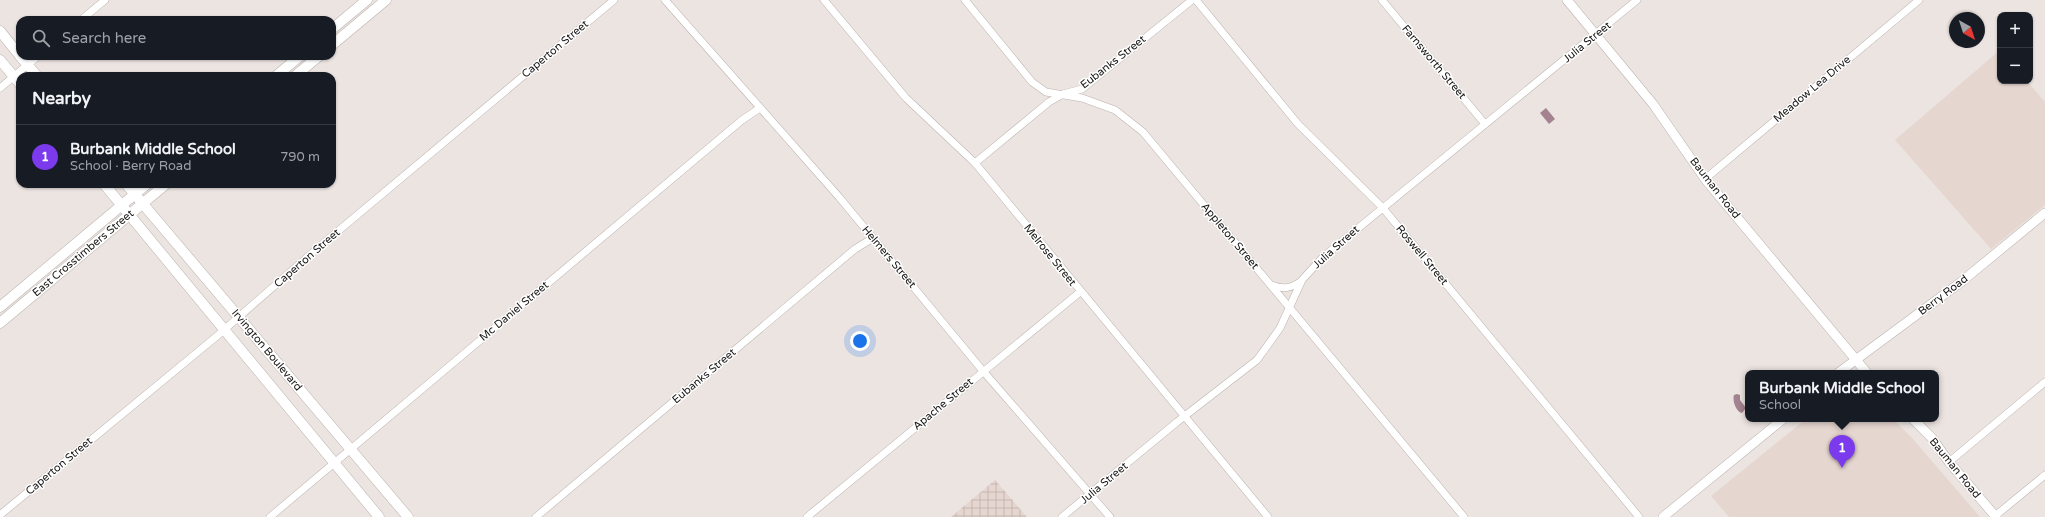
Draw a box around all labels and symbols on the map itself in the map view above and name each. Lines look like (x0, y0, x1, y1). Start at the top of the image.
north arrow (1949, 12, 1985, 48)
street label: Caperton Street (519, 17, 591, 81)
street label: Julia Street (1560, 19, 1614, 65)
street label: Farnsworth Street (1399, 22, 1469, 102)
street label: Eubanks Street (1078, 33, 1148, 91)
street label: Meadow Lea Drive (1771, 53, 1853, 125)
street label: Bauman Road (1687, 155, 1743, 221)
street label: Appleton Street (1198, 200, 1262, 272)
street label: East Crosstimbers Street (30, 207, 136, 299)
street label: Melrose Street (1021, 221, 1079, 289)
street label: Roswell Street (1393, 222, 1451, 288)
street label: Helmers Street (859, 223, 919, 291)
street label: Julia Street (1310, 223, 1362, 271)
street label: Caperton Street (271, 226, 343, 290)
street label: Berry Road (1916, 272, 1970, 318)
street label: Mc Daniel Street (477, 278, 551, 344)
street label: Irvington Boulevard (229, 307, 305, 394)
your location (850, 331, 870, 351)
street label: Eubanks Street (670, 346, 738, 406)
street label: Apache Street (910, 375, 976, 433)
street label: Caperton Street (23, 434, 95, 498)
pin: 1 (1829, 435, 1855, 468)
street label: Bauman Road (1927, 435, 1983, 501)
street label: Julia Street (1078, 459, 1130, 507)

